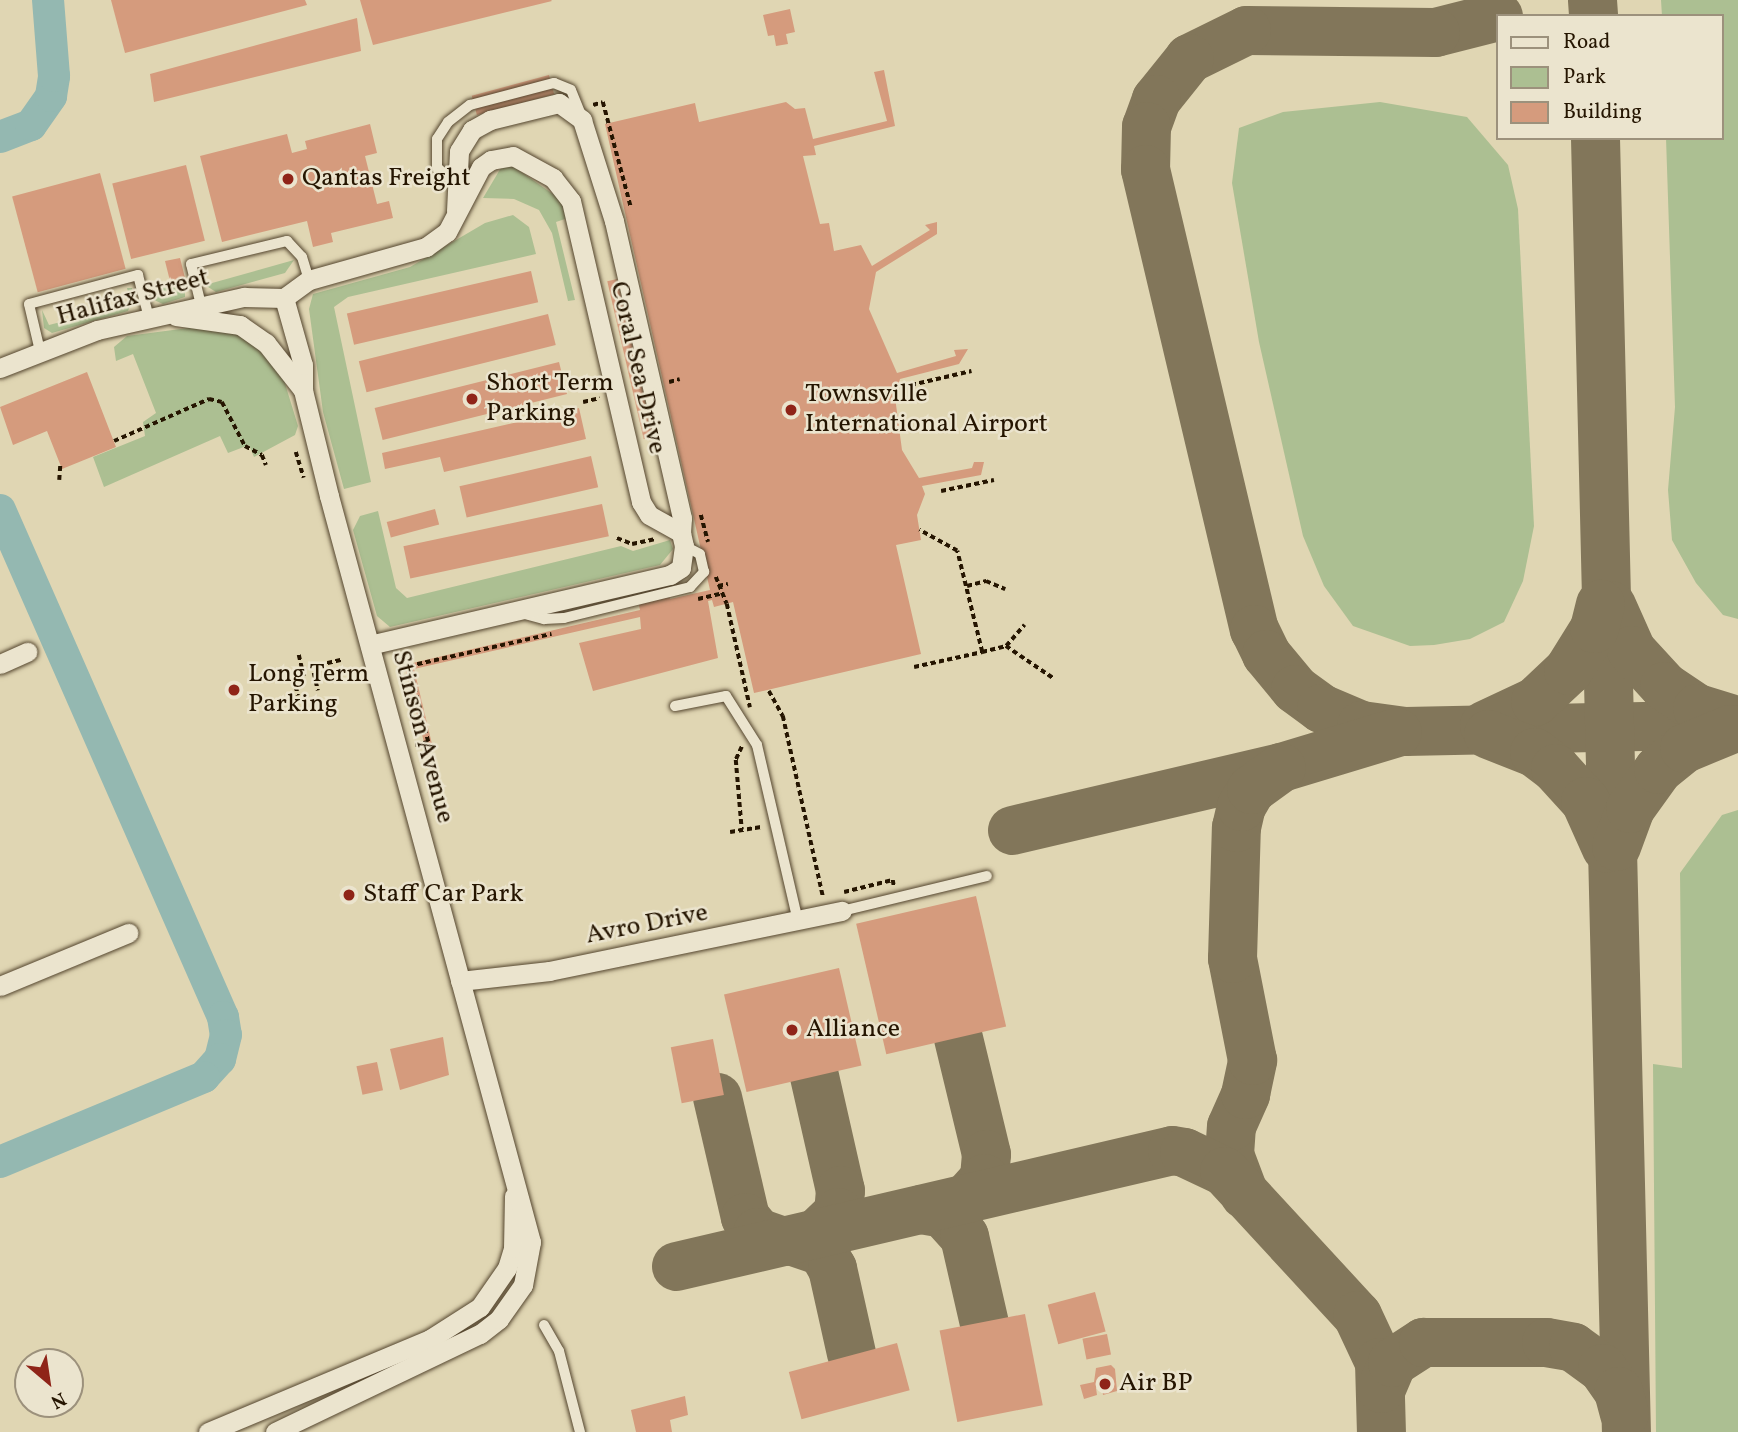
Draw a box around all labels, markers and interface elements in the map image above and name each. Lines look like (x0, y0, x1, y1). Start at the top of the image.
legend (1496, 14, 1724, 140)
text: Road (1563, 28, 1610, 57)
text: Park (1563, 63, 1606, 92)
text: Building (1563, 98, 1642, 127)
place label: Qantas Freight (302, 163, 471, 195)
marker: Qantas Freight (280, 171, 296, 187)
street label: Halifax Street (53, 263, 213, 333)
street label: Coral Sea Drive (602, 279, 672, 457)
place label: Short Term Parking (486, 368, 615, 430)
place label: Townsville International Airport (805, 379, 1048, 440)
marker: Short Term Parking (464, 391, 480, 407)
marker: Townsville International Airport (783, 402, 799, 418)
street label: Stinson Avenue (384, 647, 460, 827)
place label: Long Term Parking (248, 659, 370, 720)
marker: Long Term Parking (226, 682, 242, 698)
place label: Staff Car Park (363, 879, 521, 911)
marker: Staff Car Park (341, 887, 357, 903)
street label: Avro Drive (583, 898, 711, 952)
place label: Alliance (806, 1014, 900, 1046)
marker: Alliance (784, 1022, 800, 1038)
north arrow (14, 1348, 84, 1418)
place label: Air BP (1119, 1368, 1193, 1400)
marker: Air BP (1097, 1376, 1113, 1392)
text: N (46, 1385, 71, 1414)

